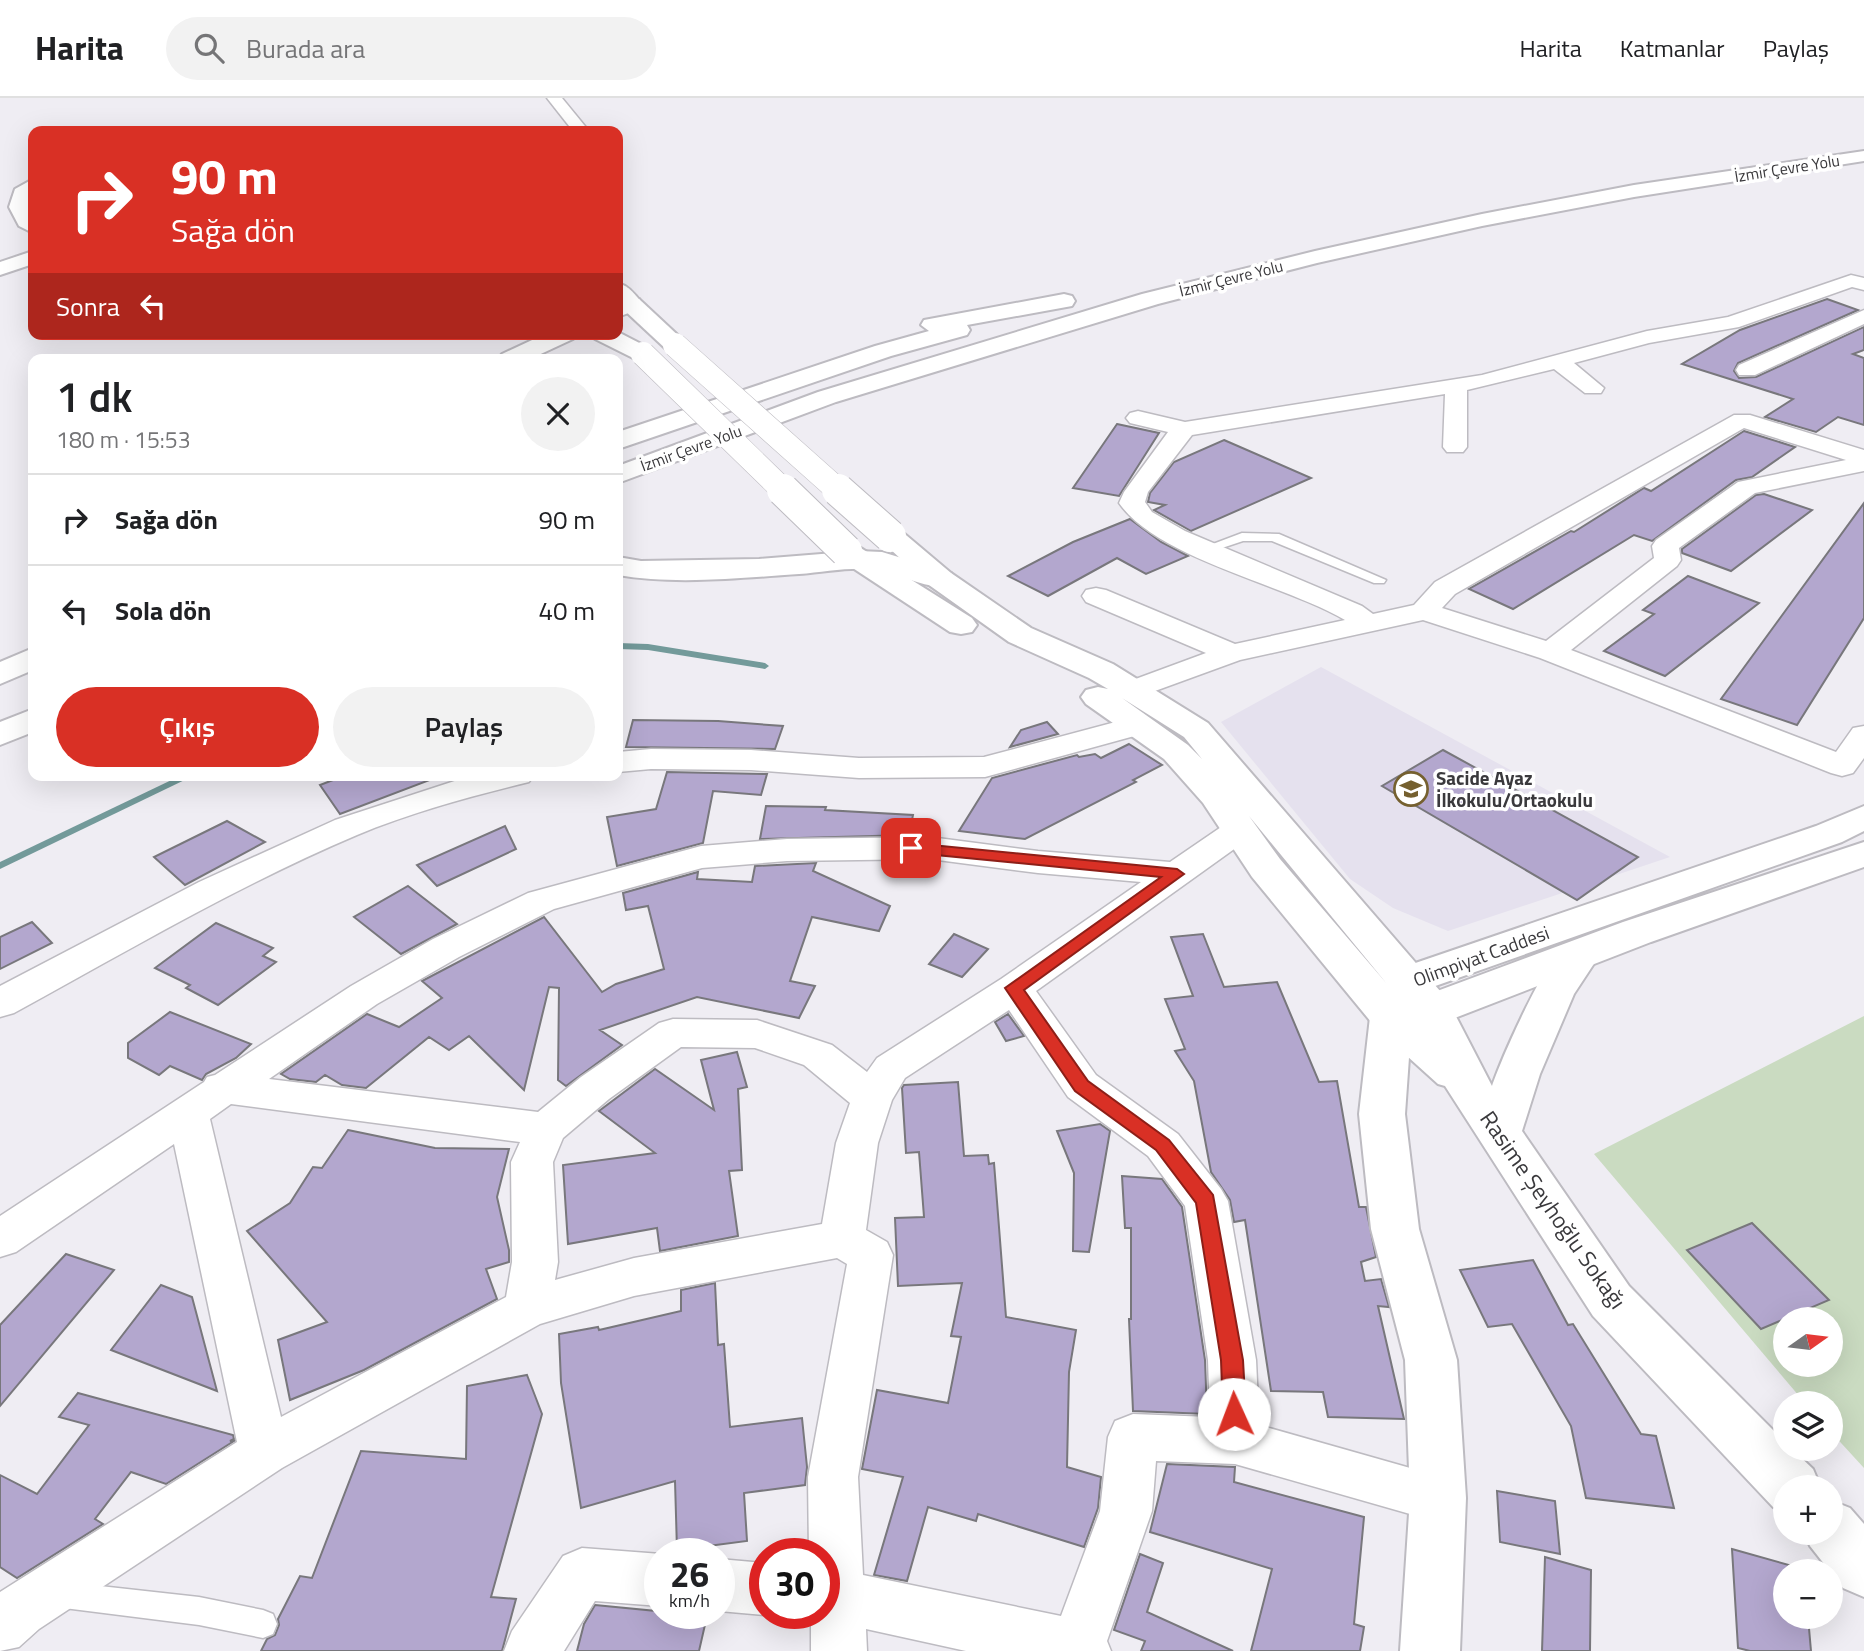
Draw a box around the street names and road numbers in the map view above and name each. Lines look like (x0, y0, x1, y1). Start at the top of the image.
street label: İzmir Çevre Yolu (1733, 148, 1841, 188)
street label: İzmir Çevre Yolu (1176, 253, 1286, 303)
street label: İzmir Çevre Yolu (637, 419, 745, 477)
street label: Olimpiyat Caddesi (1409, 917, 1553, 994)
street label: Rasime Şeyhoğlu Sokağı (1472, 1103, 1635, 1316)

